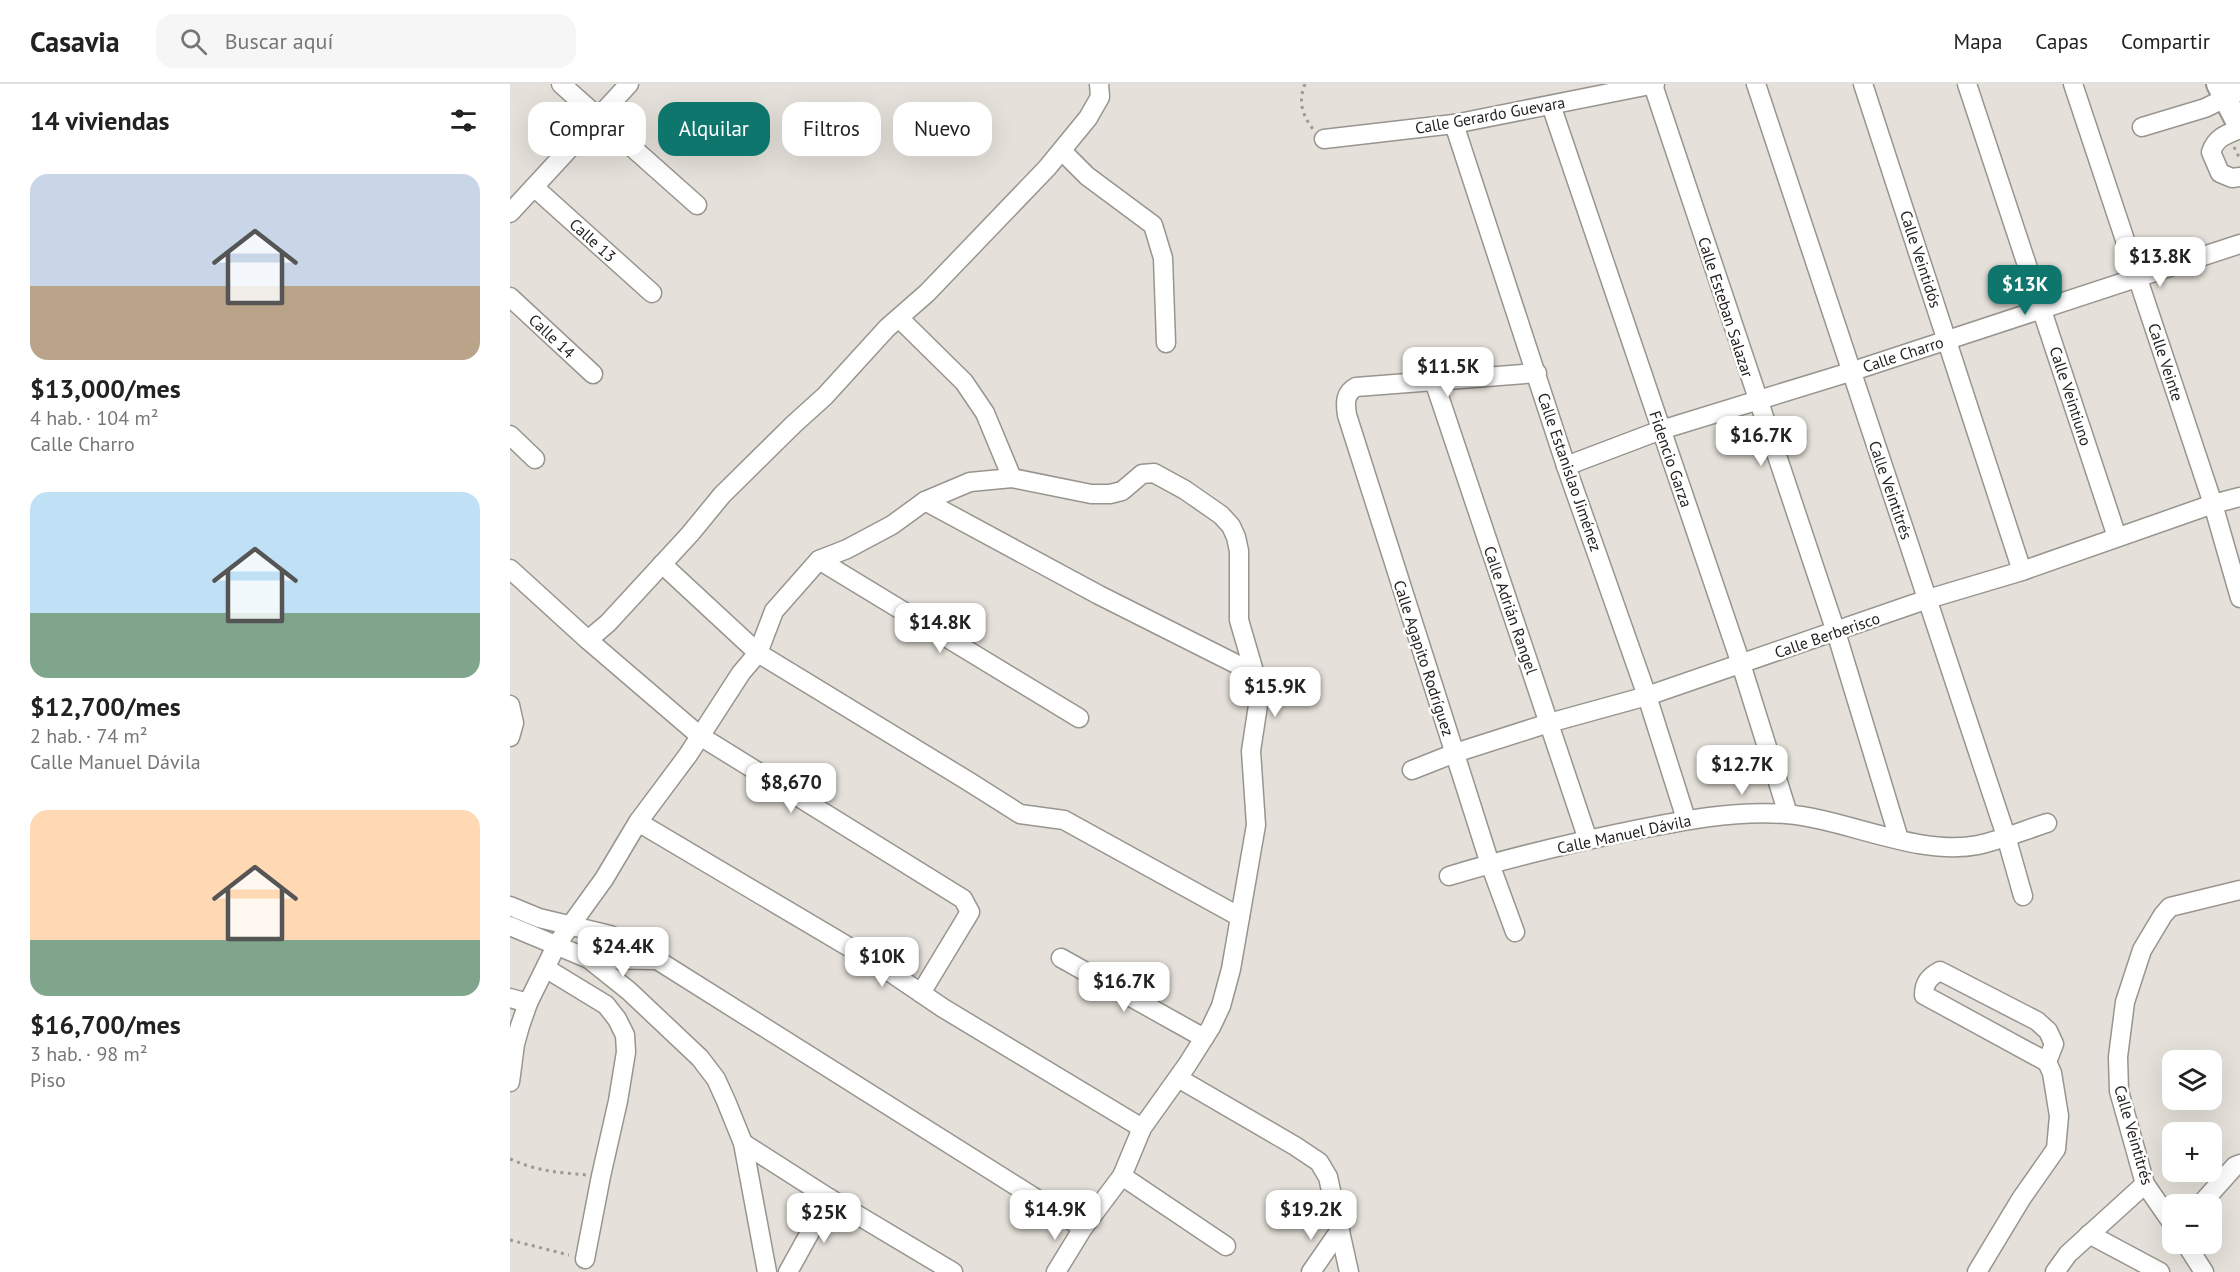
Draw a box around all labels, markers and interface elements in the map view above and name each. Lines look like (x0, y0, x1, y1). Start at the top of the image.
search box (156, 14, 576, 68)
text: Casavia (30, 23, 120, 60)
icon: search (177, 25, 210, 58)
text: Buscar aquí (225, 27, 333, 55)
text: Mapa (1954, 28, 2002, 55)
text: Capas (2035, 28, 2088, 55)
text: Compartir (2121, 28, 2210, 55)
street label: Calle Gerardo Guevara (1413, 92, 1567, 138)
chip: Comprar (528, 102, 646, 156)
chip: Alquilar (658, 102, 770, 156)
chip: Filtros (782, 102, 881, 156)
chip: Nuevo (893, 102, 992, 156)
text: 14 viviendas (30, 104, 170, 137)
icon: filters (447, 104, 480, 137)
street label: Calle Veintidós (1896, 208, 1946, 310)
icon: home (201, 213, 309, 321)
street label: Calle 13 (566, 214, 620, 266)
street label: Calle Esteban Salazar (1694, 234, 1758, 380)
pin: $13.8K (2111, 237, 2209, 288)
text: $13.8K (2129, 243, 2191, 269)
pin: $13K (1989, 265, 2061, 316)
text: $13K (2002, 271, 2048, 297)
street label: Calle 14 (525, 310, 579, 363)
street label: Calle Veinte (2144, 320, 2188, 404)
street label: Calle Charro (1860, 332, 1946, 376)
street label: Calle Veintiuno (2046, 344, 2096, 448)
pin: $11.5K (1399, 347, 1497, 398)
text: $11.5K (1417, 353, 1479, 379)
text: $13,000/mes (30, 372, 181, 405)
street label: Calle Estanislao Jiménez (1533, 390, 1607, 554)
text: 4 hab. · 104 m² (30, 405, 159, 431)
street label: Fidencio Garza (1645, 408, 1697, 510)
pin: $16.7K (1712, 416, 1810, 467)
text: $16.7K (1730, 422, 1792, 448)
text: Calle Charro (30, 431, 135, 457)
street label: Calle Veintitrés (1865, 438, 1917, 542)
icon: home (201, 531, 309, 639)
street label: Calle Adrián Rangel (1480, 543, 1542, 677)
street label: Calle Agapito Rodríguez (1389, 578, 1459, 738)
pin: $14.8K (891, 603, 989, 654)
street label: Calle Berberisco (1772, 608, 1882, 662)
text: $14.8K (909, 609, 971, 635)
pin: $15.9K (1226, 667, 1324, 718)
text: $15.9K (1244, 673, 1306, 699)
text: $12,700/mes (30, 690, 181, 723)
text: 2 hab. · 74 m² (30, 723, 148, 749)
pin: $12.7K (1693, 745, 1791, 796)
text: Calle Manuel Dávila (30, 749, 201, 775)
text: $12.7K (1711, 751, 1773, 777)
pin: $8,670 (742, 763, 840, 814)
text: $8,670 (760, 769, 822, 795)
street label: Calle Manuel Dávila (1555, 810, 1693, 858)
icon: home (201, 849, 309, 957)
pin: $24.4K (574, 927, 672, 978)
text: $24.4K (592, 933, 654, 959)
pin: $10K (846, 937, 918, 988)
text: $10K (859, 943, 905, 969)
pin: $16.7K (1075, 962, 1173, 1013)
text: $16.7K (1093, 968, 1155, 994)
text: $16,700/mes (30, 1008, 181, 1041)
text: 3 hab. · 98 m² (30, 1041, 148, 1067)
map controls (2162, 1050, 2222, 1254)
button: layers (2162, 1050, 2222, 1110)
text: Piso (30, 1067, 66, 1093)
street label: Calle Veintitrés (2110, 1083, 2158, 1187)
button: + (2162, 1122, 2222, 1182)
pin: $14.9K (1006, 1190, 1104, 1241)
pin: $19.2K (1262, 1190, 1360, 1241)
pin: $25K (788, 1193, 860, 1244)
button: − (2162, 1194, 2222, 1254)
text: $14.9K (1024, 1196, 1086, 1222)
text: $19.2K (1280, 1196, 1342, 1222)
text: $25K (801, 1199, 847, 1225)

